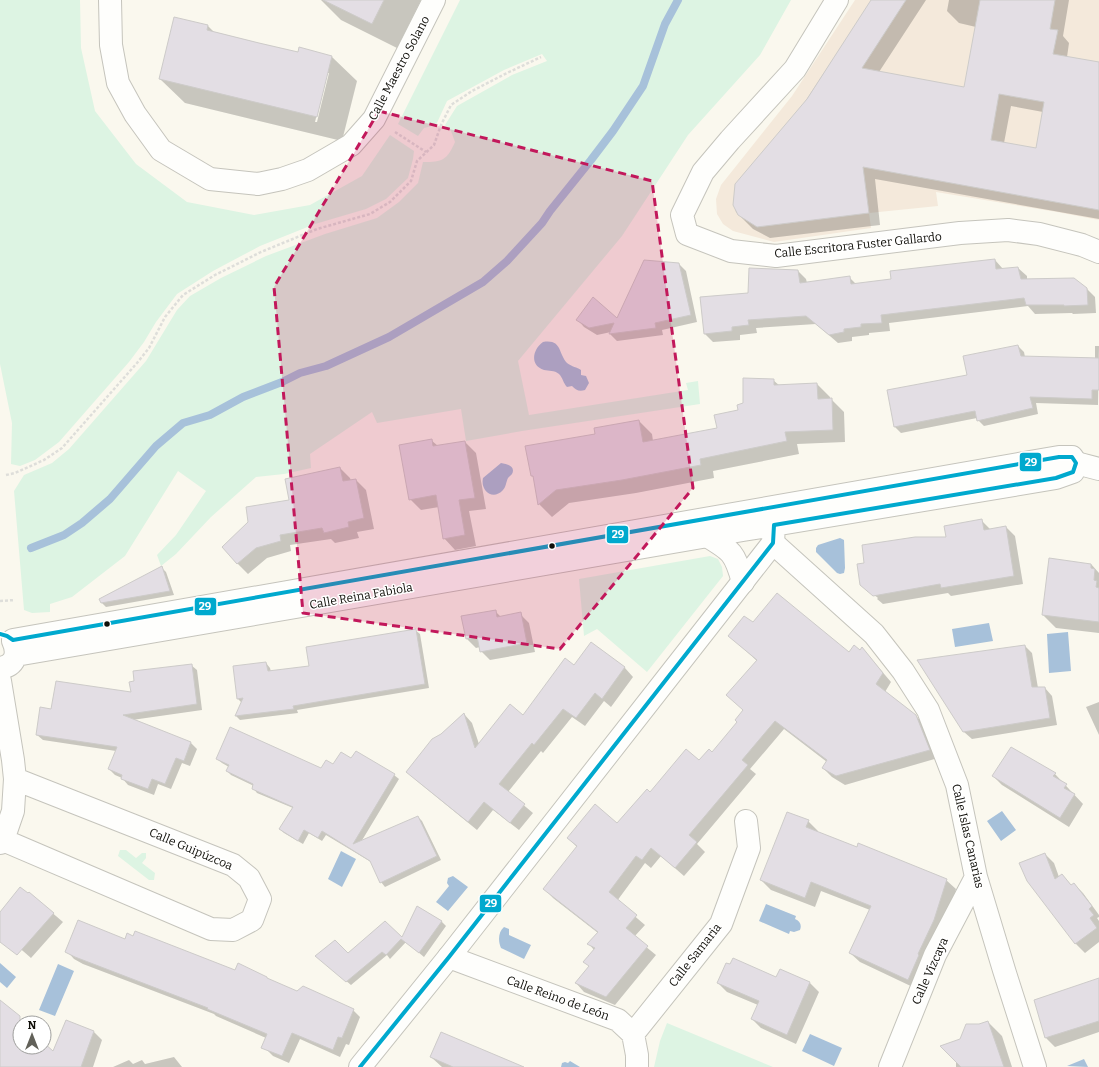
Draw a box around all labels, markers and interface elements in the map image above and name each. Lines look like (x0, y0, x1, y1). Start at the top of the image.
street label: Calle Maestro Solano (366, 13, 433, 123)
street label: Calle Escritora Fuster Gallardo (774, 229, 943, 261)
line badge: 29 (1019, 452, 1042, 472)
text: 29 (1025, 456, 1038, 469)
line badge: 29 (606, 525, 629, 544)
text: 29 (612, 528, 625, 541)
unlabelled marker (547, 541, 557, 551)
street label: Calle Reina Fabiola (308, 580, 414, 612)
line badge: 29 (194, 597, 217, 616)
text: 29 (199, 600, 212, 613)
unlabelled marker (102, 619, 112, 629)
street label: Calle Islas Canarias (949, 782, 987, 890)
street label: Calle Guipúzcoa (147, 825, 235, 873)
line badge: 29 (479, 894, 502, 913)
text: 29 (485, 897, 498, 910)
street label: Calle Samaria (666, 920, 724, 989)
street label: Calle Vizcaya (909, 935, 951, 1007)
street label: Calle Reino de León (505, 973, 612, 1023)
north arrow (12, 1015, 52, 1055)
text: N (28, 1019, 37, 1032)

